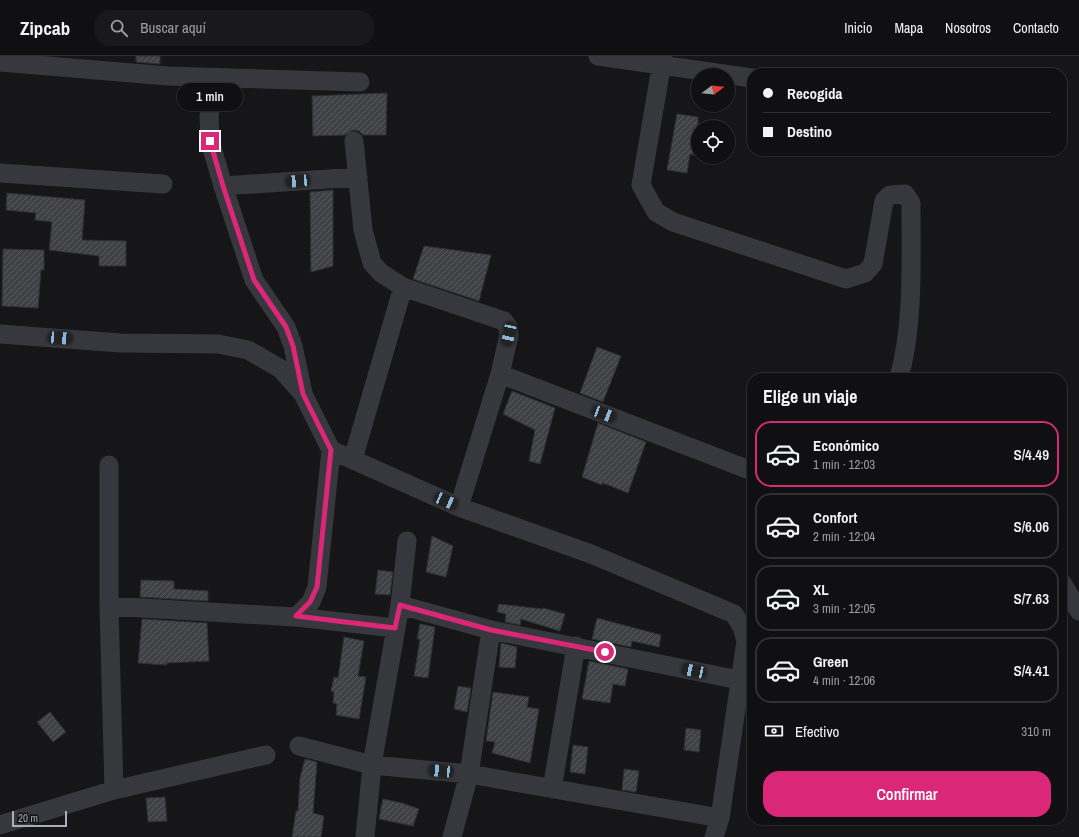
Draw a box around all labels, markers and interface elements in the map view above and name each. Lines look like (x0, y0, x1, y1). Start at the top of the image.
search box (94, 10, 374, 46)
text: Zipcab (20, 15, 70, 41)
icon: search (108, 17, 130, 39)
text: Buscar aquí (140, 17, 206, 38)
text: Inicio (844, 19, 872, 37)
text: Mapa (894, 19, 923, 37)
text: Nosotros (945, 19, 991, 37)
text: Contacto (1013, 19, 1059, 37)
north arrow (691, 68, 735, 112)
map controls (691, 68, 735, 164)
callout: 1 min (177, 83, 243, 111)
text: Recogida (787, 83, 842, 104)
text: 1 min (196, 88, 224, 105)
button: locate (691, 120, 735, 164)
text: Destino (787, 121, 832, 142)
route end (201, 132, 219, 150)
car (286, 174, 310, 188)
car (501, 321, 517, 347)
car (48, 331, 72, 345)
text: Elige un viaje (763, 384, 857, 409)
car (591, 404, 617, 424)
text: Económico (813, 435, 879, 456)
icon: car (765, 436, 801, 472)
text: S/4.49 (1013, 444, 1049, 465)
text: 1 min · 12:03 (813, 456, 875, 473)
car (433, 491, 459, 511)
text: Confort (813, 507, 857, 528)
icon: car (765, 508, 801, 544)
text: S/6.06 (1013, 516, 1049, 537)
text: 2 min · 12:04 (813, 528, 875, 545)
text: XL (813, 579, 829, 600)
icon: car (765, 580, 801, 616)
text: S/7.63 (1013, 588, 1049, 609)
text: 3 min · 12:05 (813, 600, 875, 617)
route start (596, 643, 614, 661)
text: Green (813, 651, 849, 672)
icon: car (765, 652, 801, 688)
text: S/4.41 (1013, 660, 1049, 681)
car (681, 663, 707, 679)
text: 4 min · 12:06 (813, 672, 875, 689)
icon: cash (763, 720, 785, 742)
text: Efectivo (795, 721, 839, 742)
text: 310 m (1021, 723, 1051, 740)
car (429, 764, 453, 778)
button: Confirmar (763, 771, 1051, 817)
scale bar (12, 809, 67, 828)
text: 20 m (18, 811, 38, 825)

